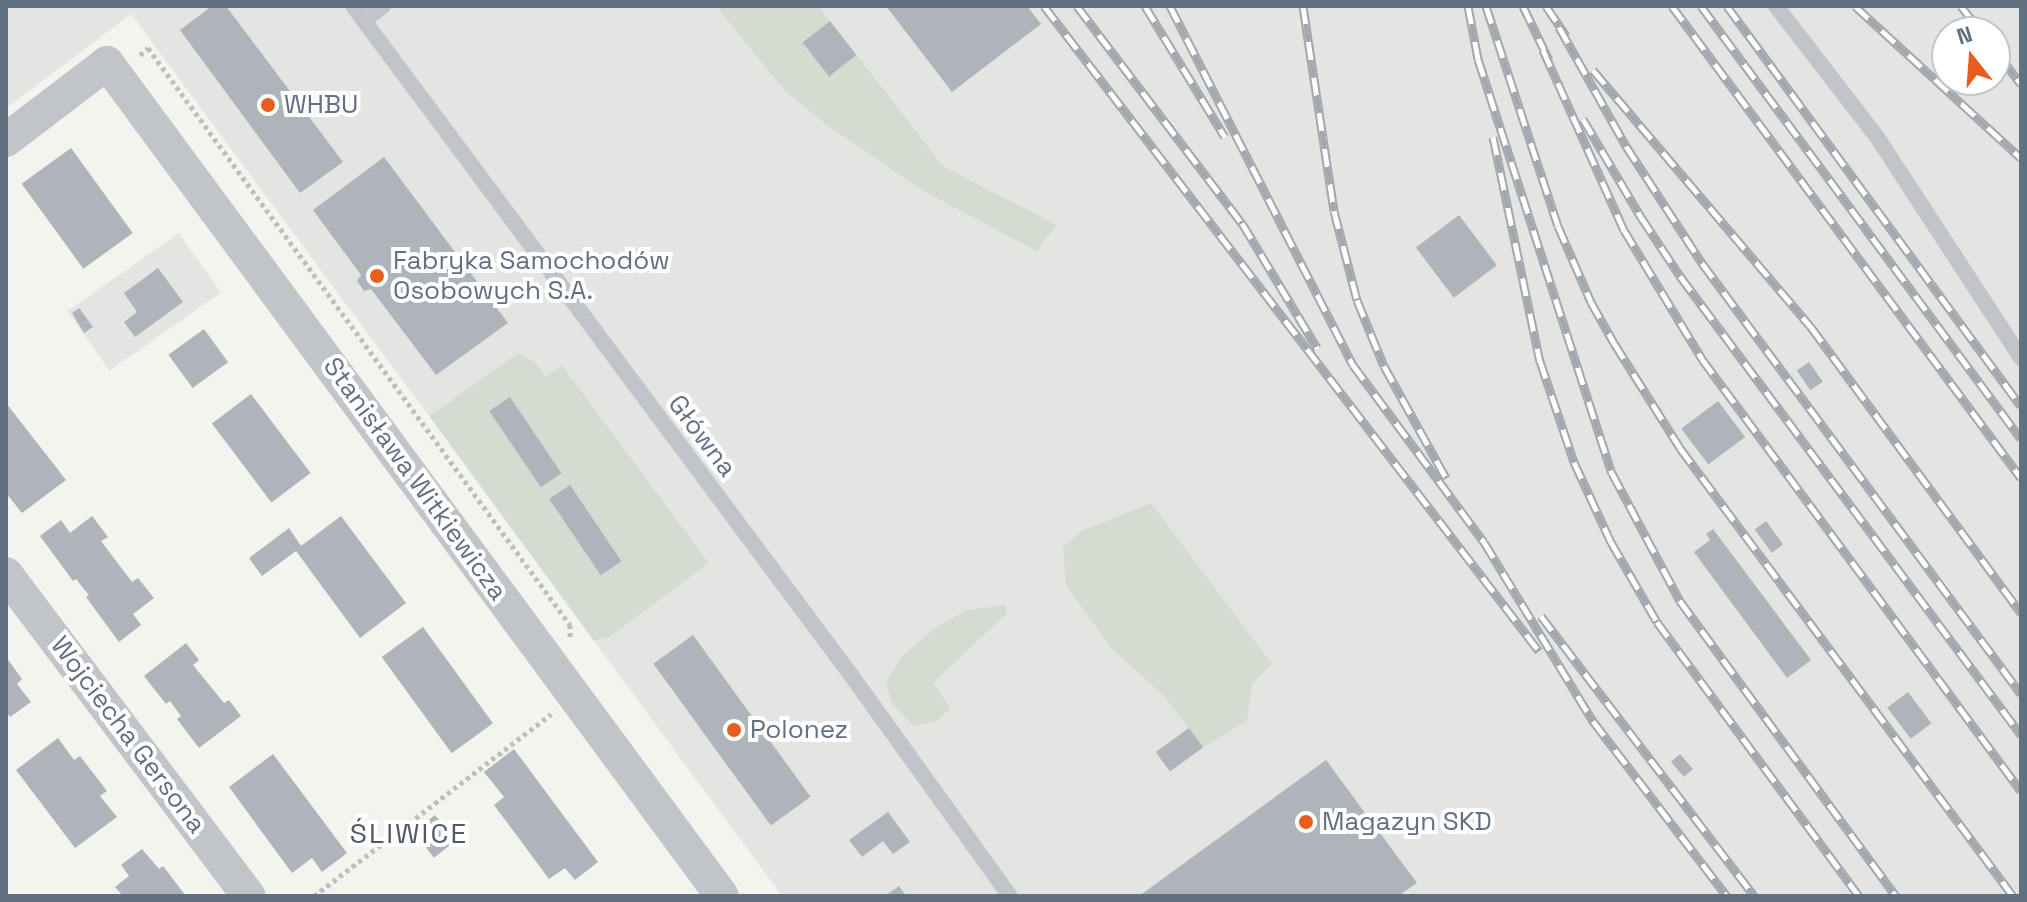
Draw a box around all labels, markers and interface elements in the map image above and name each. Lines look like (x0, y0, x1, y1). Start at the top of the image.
north arrow (1931, 16, 2011, 96)
text: N (1953, 19, 1976, 51)
place label: WHBU (284, 89, 358, 121)
marker: WHBU (259, 96, 277, 114)
place label: Fabryka Samochodów Osobowych S.A. (393, 245, 670, 306)
marker: Fabryka Samochodów Osobowych S.A. (368, 267, 386, 285)
street label: Stanisława Witkiewicza (316, 351, 514, 607)
street label: Główna (661, 389, 743, 483)
street label: Wojciecha Gersona (44, 631, 212, 839)
place label: Polonez (750, 714, 848, 746)
marker: Polonez (725, 721, 743, 739)
place label: Magazyn SKD (1322, 806, 1492, 838)
marker: Magazyn SKD (1297, 813, 1315, 831)
district label: ŚLIWICE (350, 816, 468, 850)

